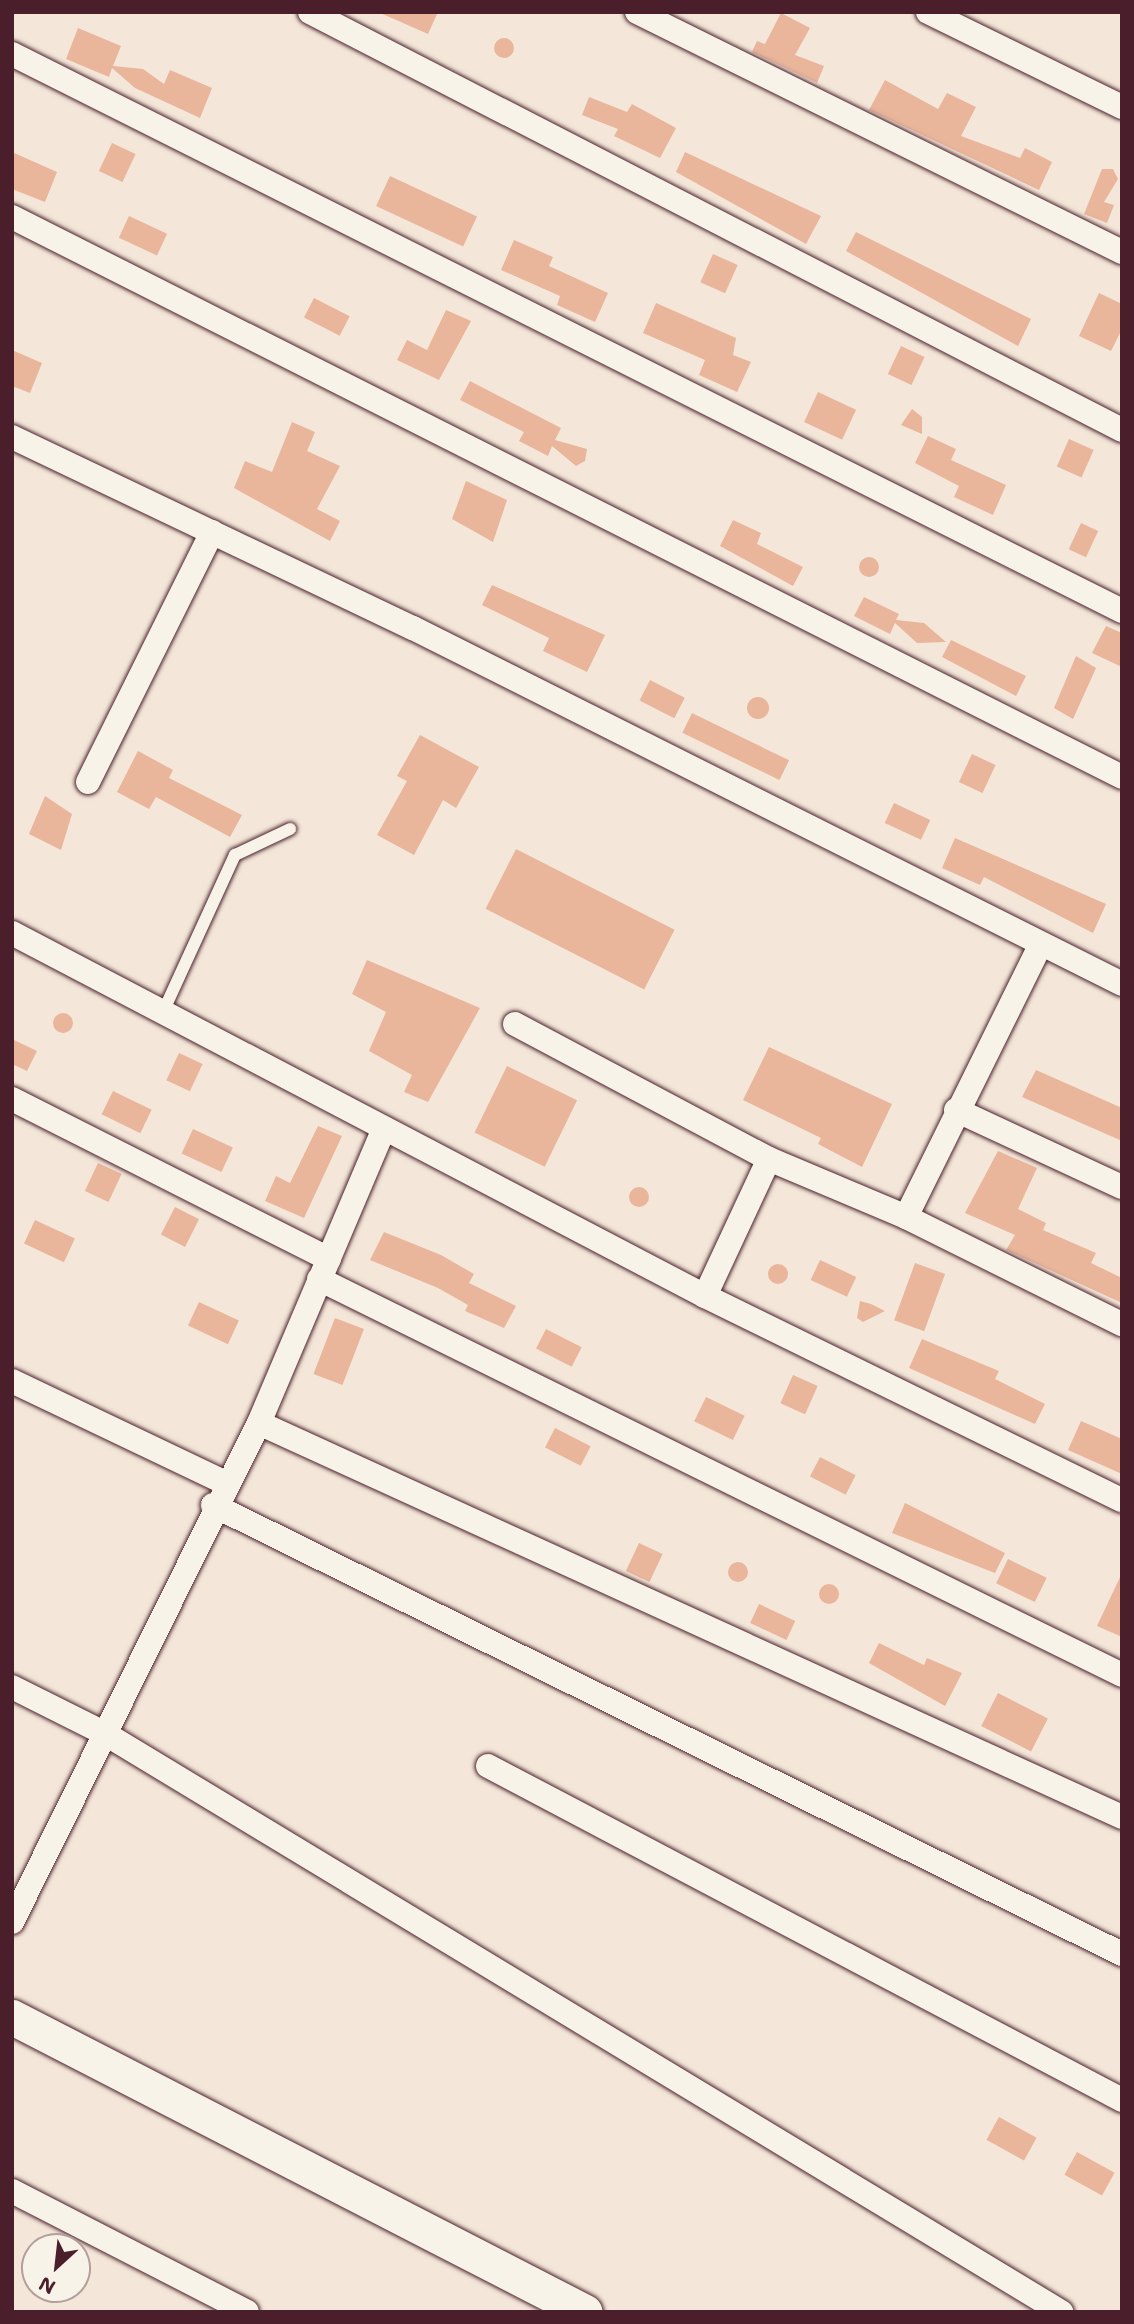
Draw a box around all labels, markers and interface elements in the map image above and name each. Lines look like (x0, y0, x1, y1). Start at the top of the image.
north arrow (21, 2233, 91, 2303)
text: N (35, 2271, 60, 2300)

